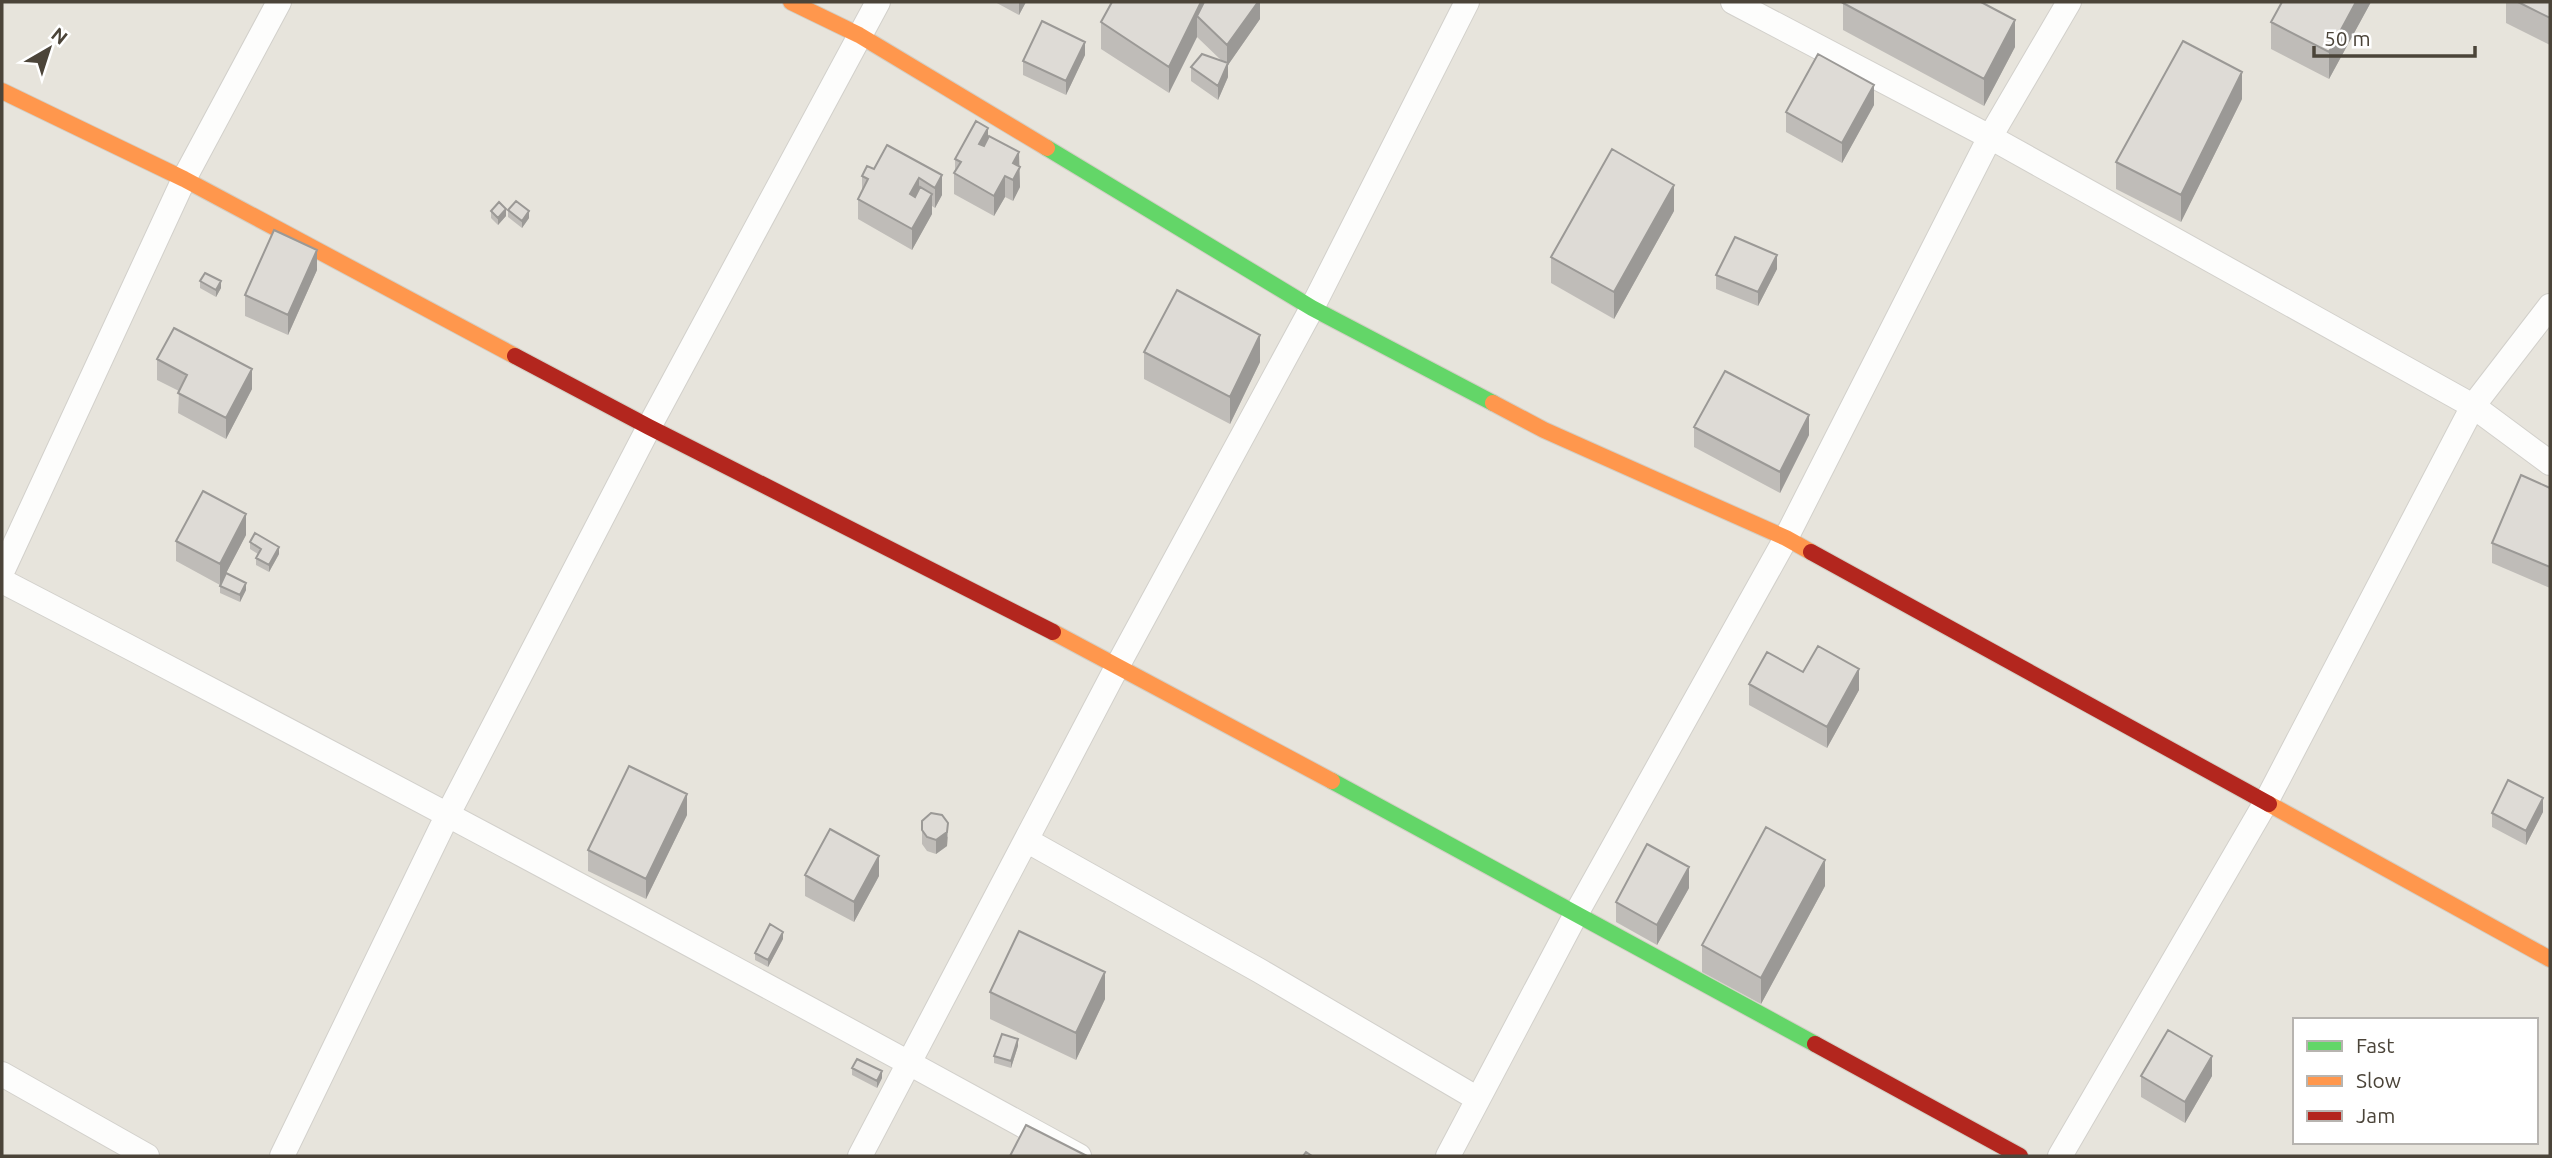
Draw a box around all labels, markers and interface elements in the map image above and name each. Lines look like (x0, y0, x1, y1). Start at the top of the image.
north arrow (14, 14, 84, 84)
scale bar (2314, 14, 2475, 58)
text: N (47, 23, 72, 49)
text: 50 m (2324, 26, 2371, 50)
legend (2293, 1018, 2538, 1144)
text: Fast (2356, 1033, 2394, 1057)
text: Slow (2356, 1068, 2401, 1092)
text: Jam (2356, 1103, 2395, 1127)

